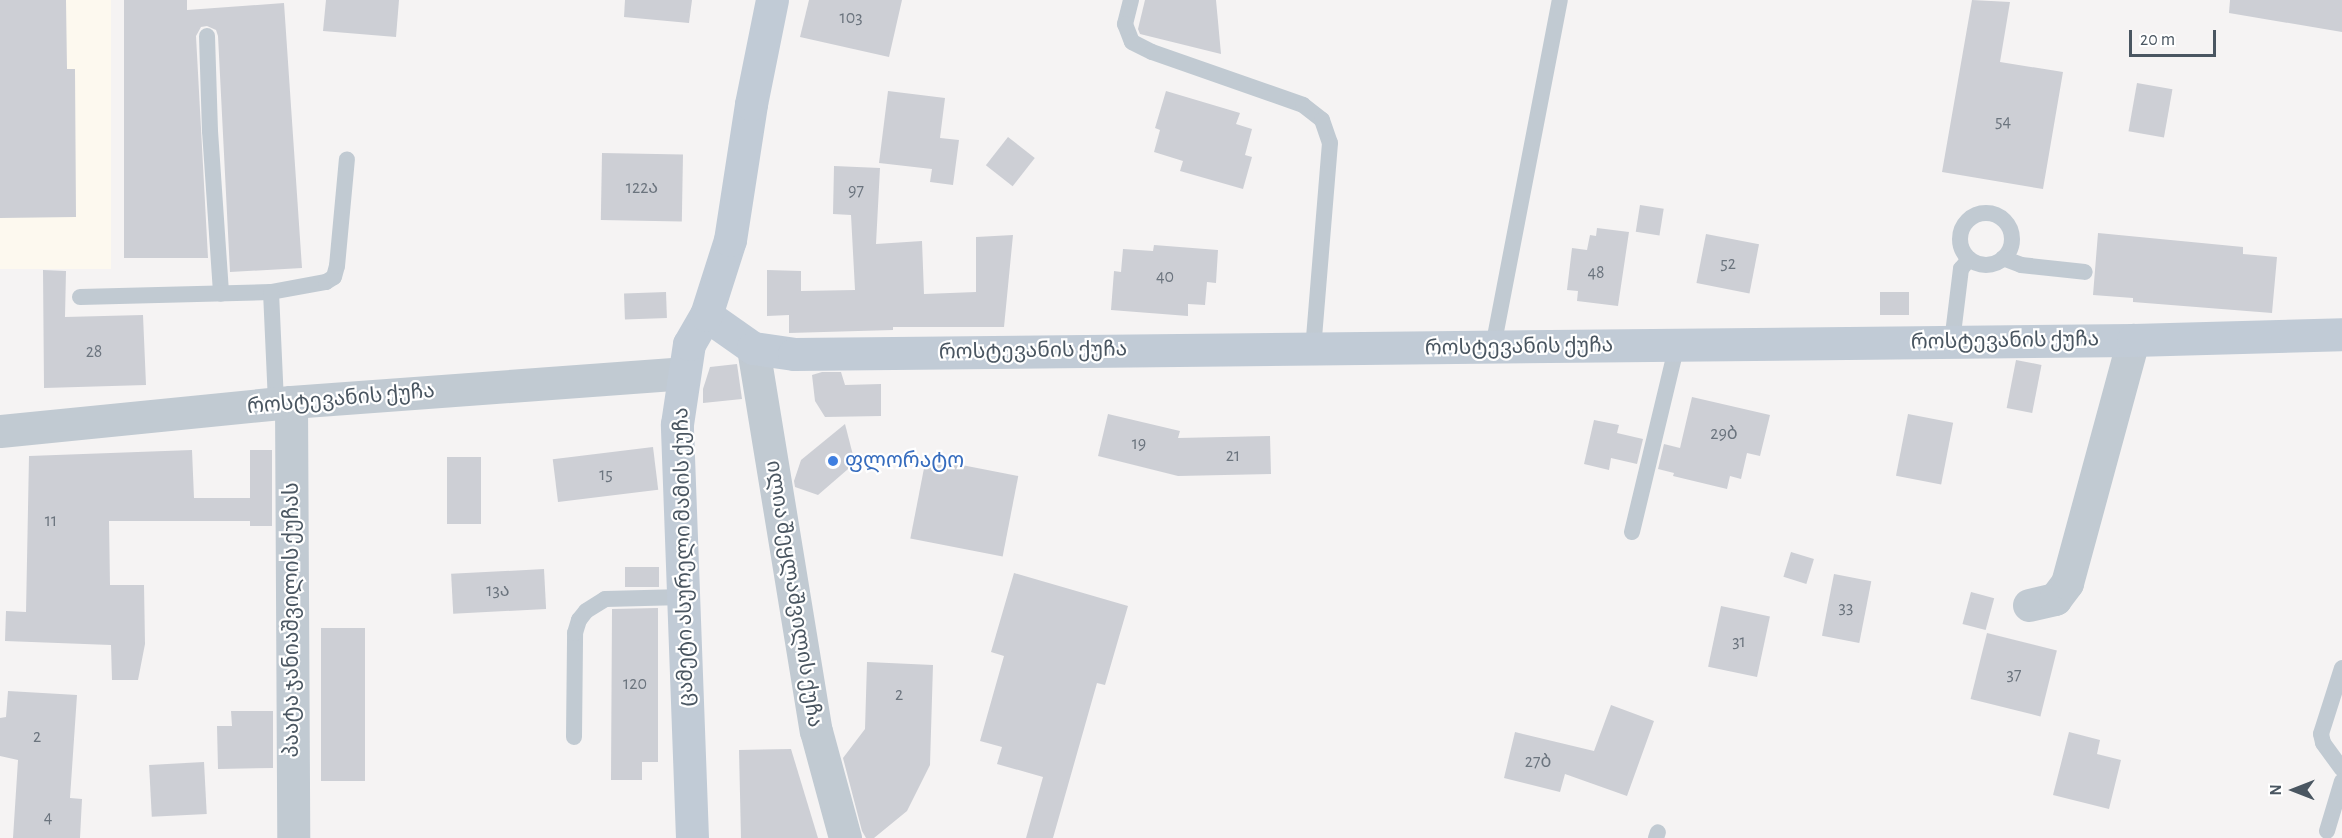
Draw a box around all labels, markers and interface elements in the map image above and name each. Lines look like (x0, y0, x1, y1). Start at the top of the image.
house number: 103 (839, 7, 863, 29)
scale bar (2132, 18, 2219, 56)
text: 20 m (2140, 31, 2175, 49)
house number: 54 (1995, 111, 2011, 133)
house number: 122ა (626, 177, 658, 199)
house number: 97 (848, 180, 864, 202)
house number: 52 (1720, 253, 1736, 275)
house number: 48 (1587, 262, 1605, 284)
house number: 40 (1156, 266, 1174, 288)
street label: როსტევანის ქუჩა (1911, 327, 2099, 355)
street label: როსტევანის ქუჩა (1425, 333, 1613, 361)
street label: როსტევანის ქუჩა (939, 337, 1127, 365)
house number: 28 (86, 341, 102, 363)
street label: როსტევანის ქუჩა (246, 378, 436, 420)
street label: ცამეტი ასურელი მამის ქუჩა (669, 407, 699, 707)
house number: 29ბ (1710, 423, 1738, 445)
house number: 19 (1132, 433, 1146, 455)
house number: 21 (1226, 445, 1240, 467)
place label: ფლორატო (845, 448, 964, 474)
marker: ფლორატო (826, 454, 840, 468)
street label: ილია შეყლაშვილის ქუჩა (760, 459, 828, 729)
house number: 15 (599, 464, 613, 486)
street label: პაატა ჯანიაშვილის ქუჩას (279, 482, 305, 758)
house number: 11 (45, 510, 57, 532)
house number: 13ა (486, 580, 510, 602)
house number: 33 (1839, 597, 1853, 619)
house number: 31 (1732, 631, 1746, 653)
house number: 37 (2007, 664, 2021, 686)
house number: 120 (623, 673, 647, 695)
house number: 2 (895, 684, 903, 706)
house number: 2 (33, 726, 41, 748)
house number: 27ბ (1525, 751, 1551, 773)
north arrow (2264, 760, 2324, 820)
text: N (2268, 784, 2284, 796)
house number: 4 (44, 807, 52, 829)

